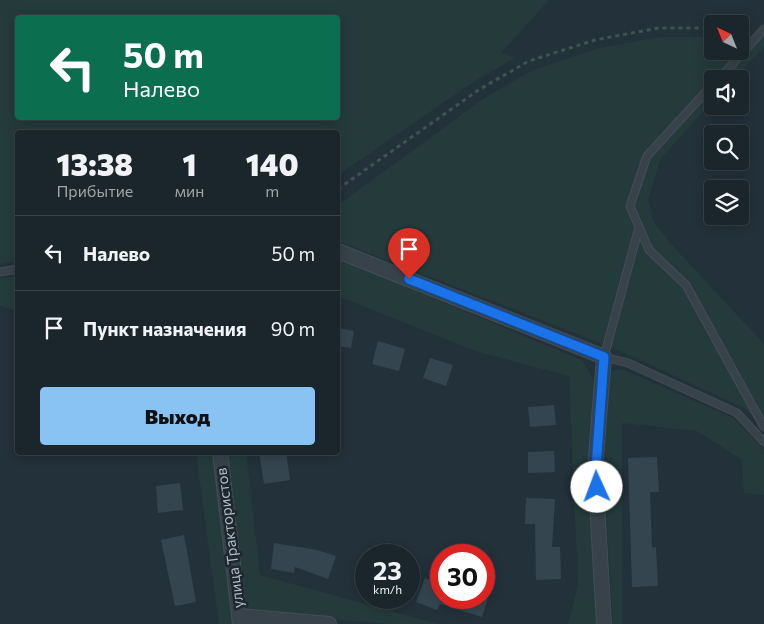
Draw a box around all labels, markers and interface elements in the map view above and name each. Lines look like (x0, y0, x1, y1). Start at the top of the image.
north arrow (704, 15, 749, 60)
map controls (704, 15, 749, 225)
text: 50 m (123, 32, 204, 75)
icon: left (40, 35, 105, 100)
button: sound (704, 70, 749, 115)
text: Налево (123, 75, 200, 102)
button: search (704, 125, 749, 170)
text: 13:38 (57, 145, 133, 182)
text: 1 (183, 145, 197, 182)
text: 140 (246, 145, 299, 182)
button: layers (704, 180, 749, 225)
text: Прибытие (56, 181, 133, 200)
text: мин (175, 181, 204, 200)
text: m (265, 181, 279, 200)
pin (388, 228, 430, 279)
icon: arrive (395, 235, 423, 263)
icon: left (40, 239, 68, 267)
text: Налево (83, 242, 150, 265)
text: 50 m (271, 242, 315, 265)
icon: arrive (40, 314, 68, 342)
text: Пункт назначения (83, 317, 246, 340)
text: 90 m (271, 317, 315, 340)
button: Выход (40, 387, 315, 445)
position arrow (570, 460, 622, 512)
street label: улица Трактористов (211, 467, 247, 609)
speed limit sign: 30 (430, 544, 495, 609)
text: 23 (373, 555, 402, 585)
text: km/h (373, 582, 402, 596)

